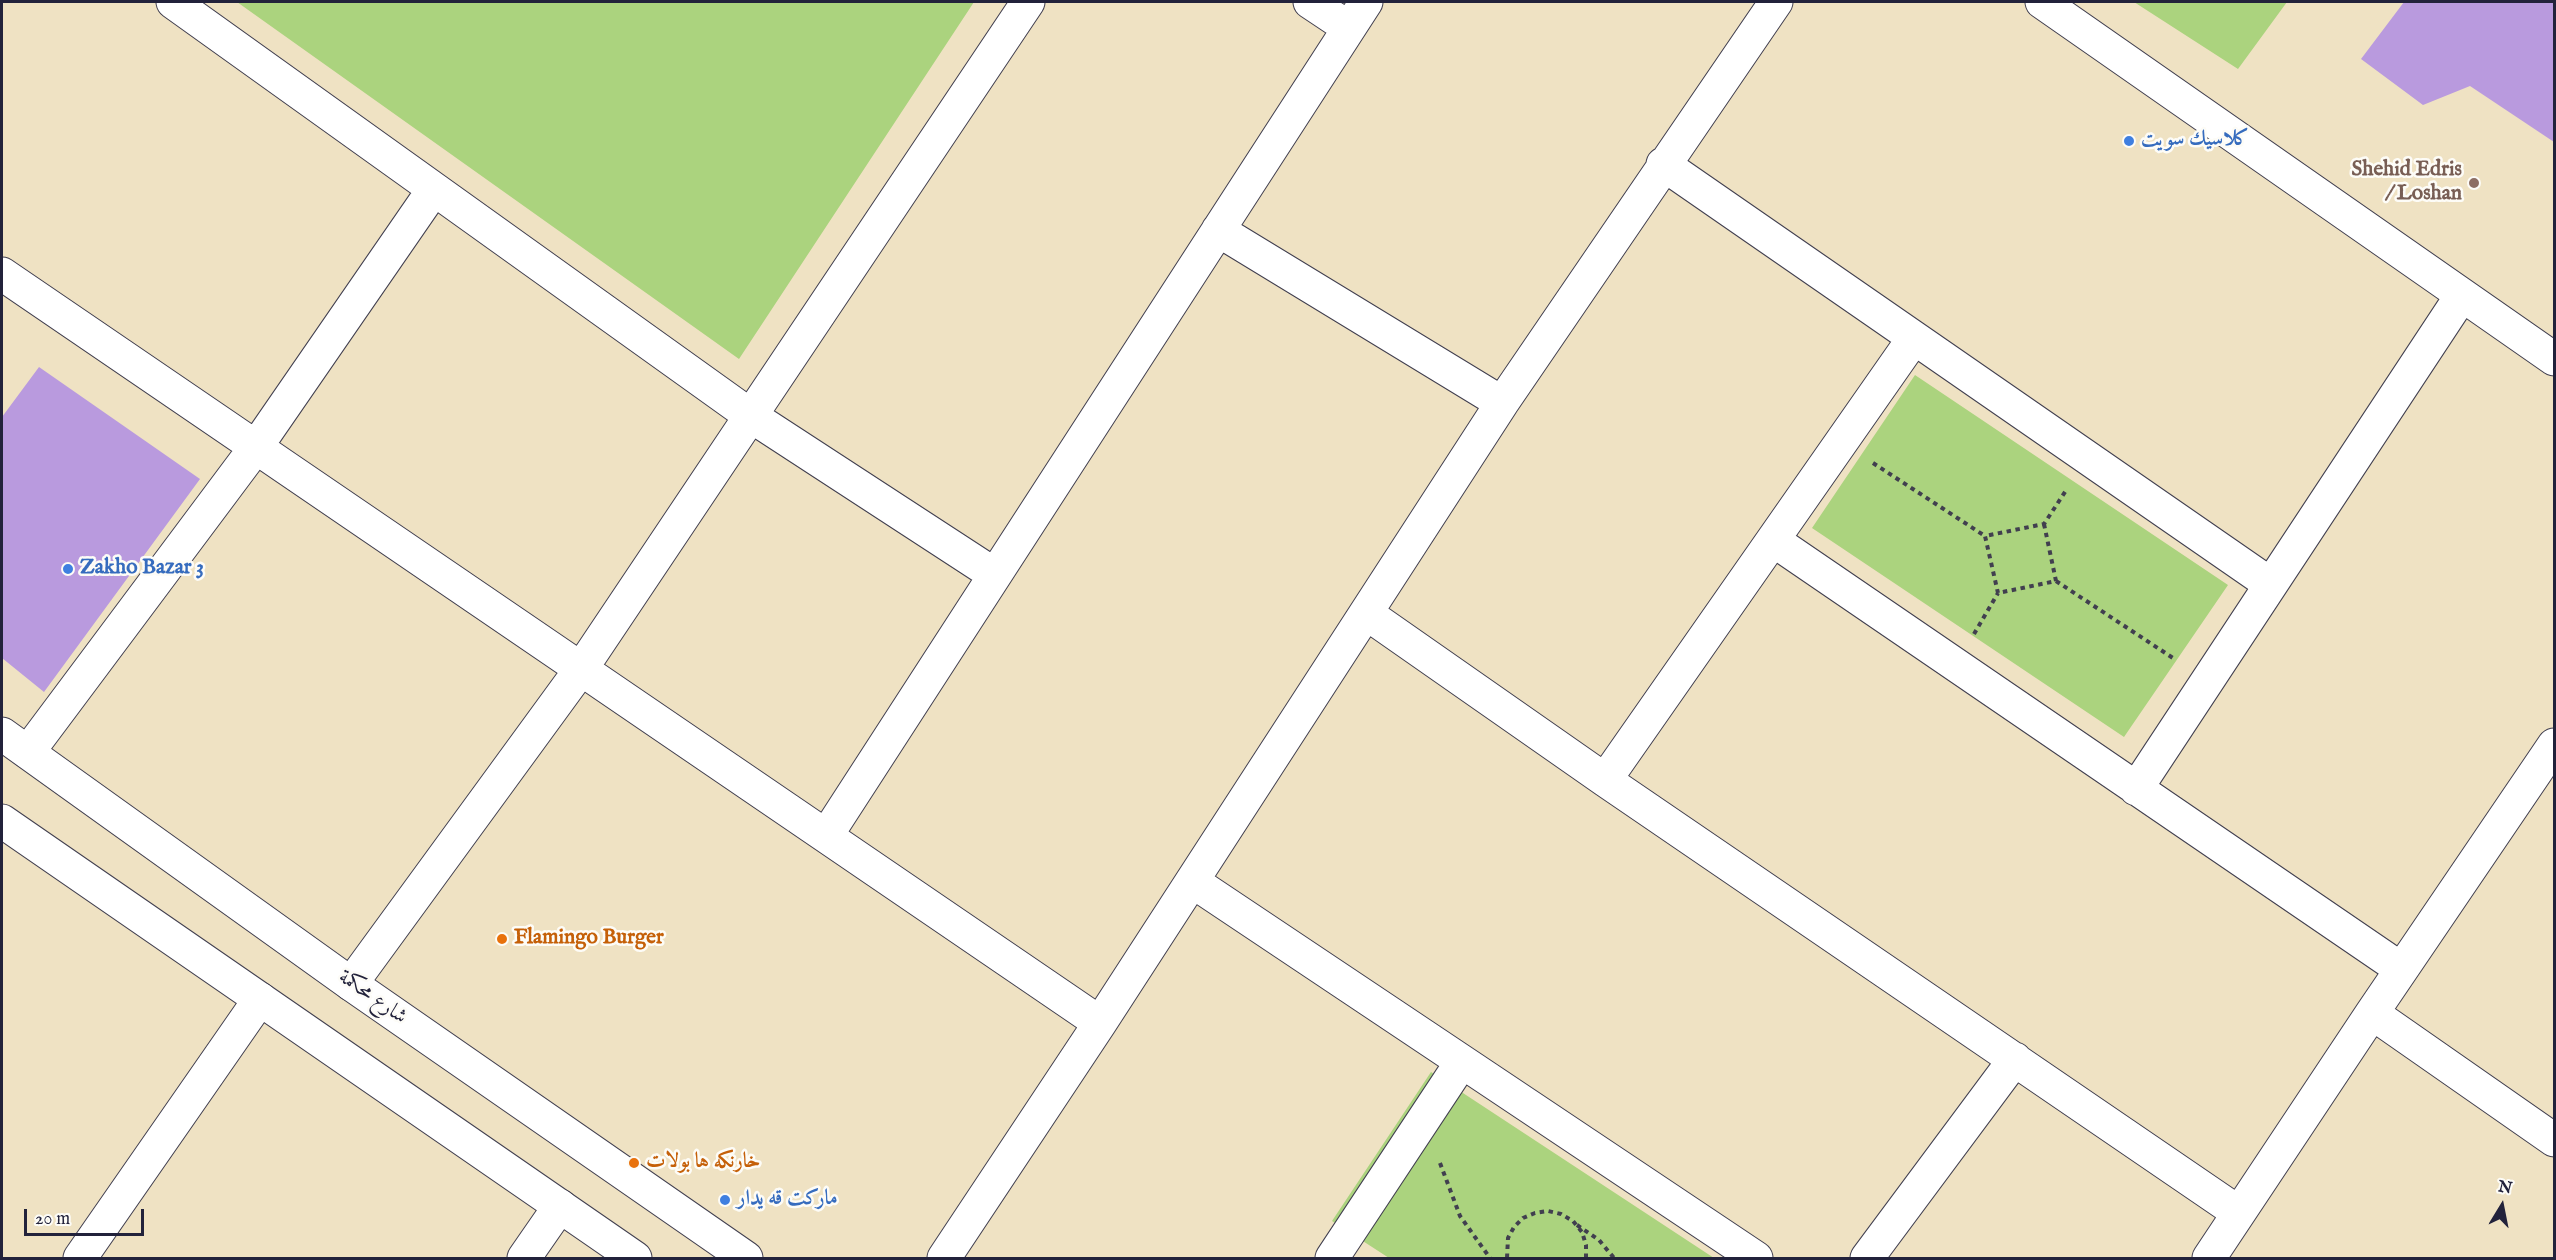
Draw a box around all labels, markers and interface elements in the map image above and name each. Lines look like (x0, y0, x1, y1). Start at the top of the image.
place label: كلاسيك سويت (2141, 128, 2249, 154)
marker: كلاسيك سويت (2122, 134, 2136, 148)
place label: Shehid Edris / Loshan (2352, 158, 2462, 208)
marker: Shehid Edris / Loshan (2467, 176, 2481, 190)
place label: Zakho Bazar 3 (80, 556, 204, 582)
marker: Zakho Bazar 3 (61, 562, 75, 576)
place label: Flamingo Burger (514, 926, 664, 952)
marker: Flamingo Burger (495, 932, 509, 946)
street label: شارع محكمة (333, 965, 411, 1031)
place label: خارنكه ها بولات (646, 1150, 760, 1176)
marker: خارنكه ها بولات (627, 1156, 641, 1170)
north arrow (2472, 1176, 2532, 1236)
text: N (2497, 1177, 2514, 1199)
place label: ماركت قه يدار (737, 1187, 838, 1213)
marker: ماركت قه يدار (718, 1193, 732, 1207)
scale bar (27, 1197, 147, 1235)
text: 20 m (35, 1208, 70, 1231)

